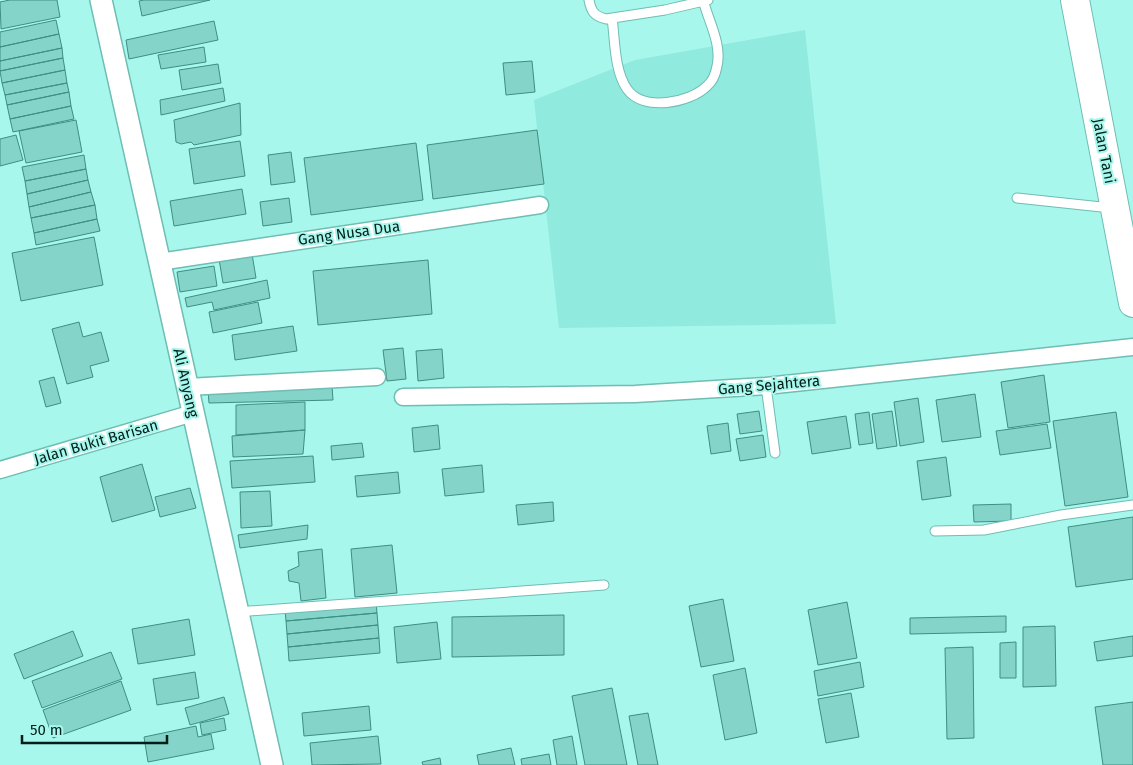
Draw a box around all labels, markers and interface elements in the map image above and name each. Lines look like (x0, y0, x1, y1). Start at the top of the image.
street label: Jalan Tani (1089, 117, 1119, 185)
street label: Gang Nusa Dua (297, 217, 401, 249)
street label: Ali Anyang (169, 347, 203, 419)
street label: Gang Sejahtera (717, 372, 821, 398)
street label: Jalan Bukit Barisan (32, 416, 160, 468)
scale bar (22, 712, 168, 744)
text: 50 m (30, 721, 63, 739)

